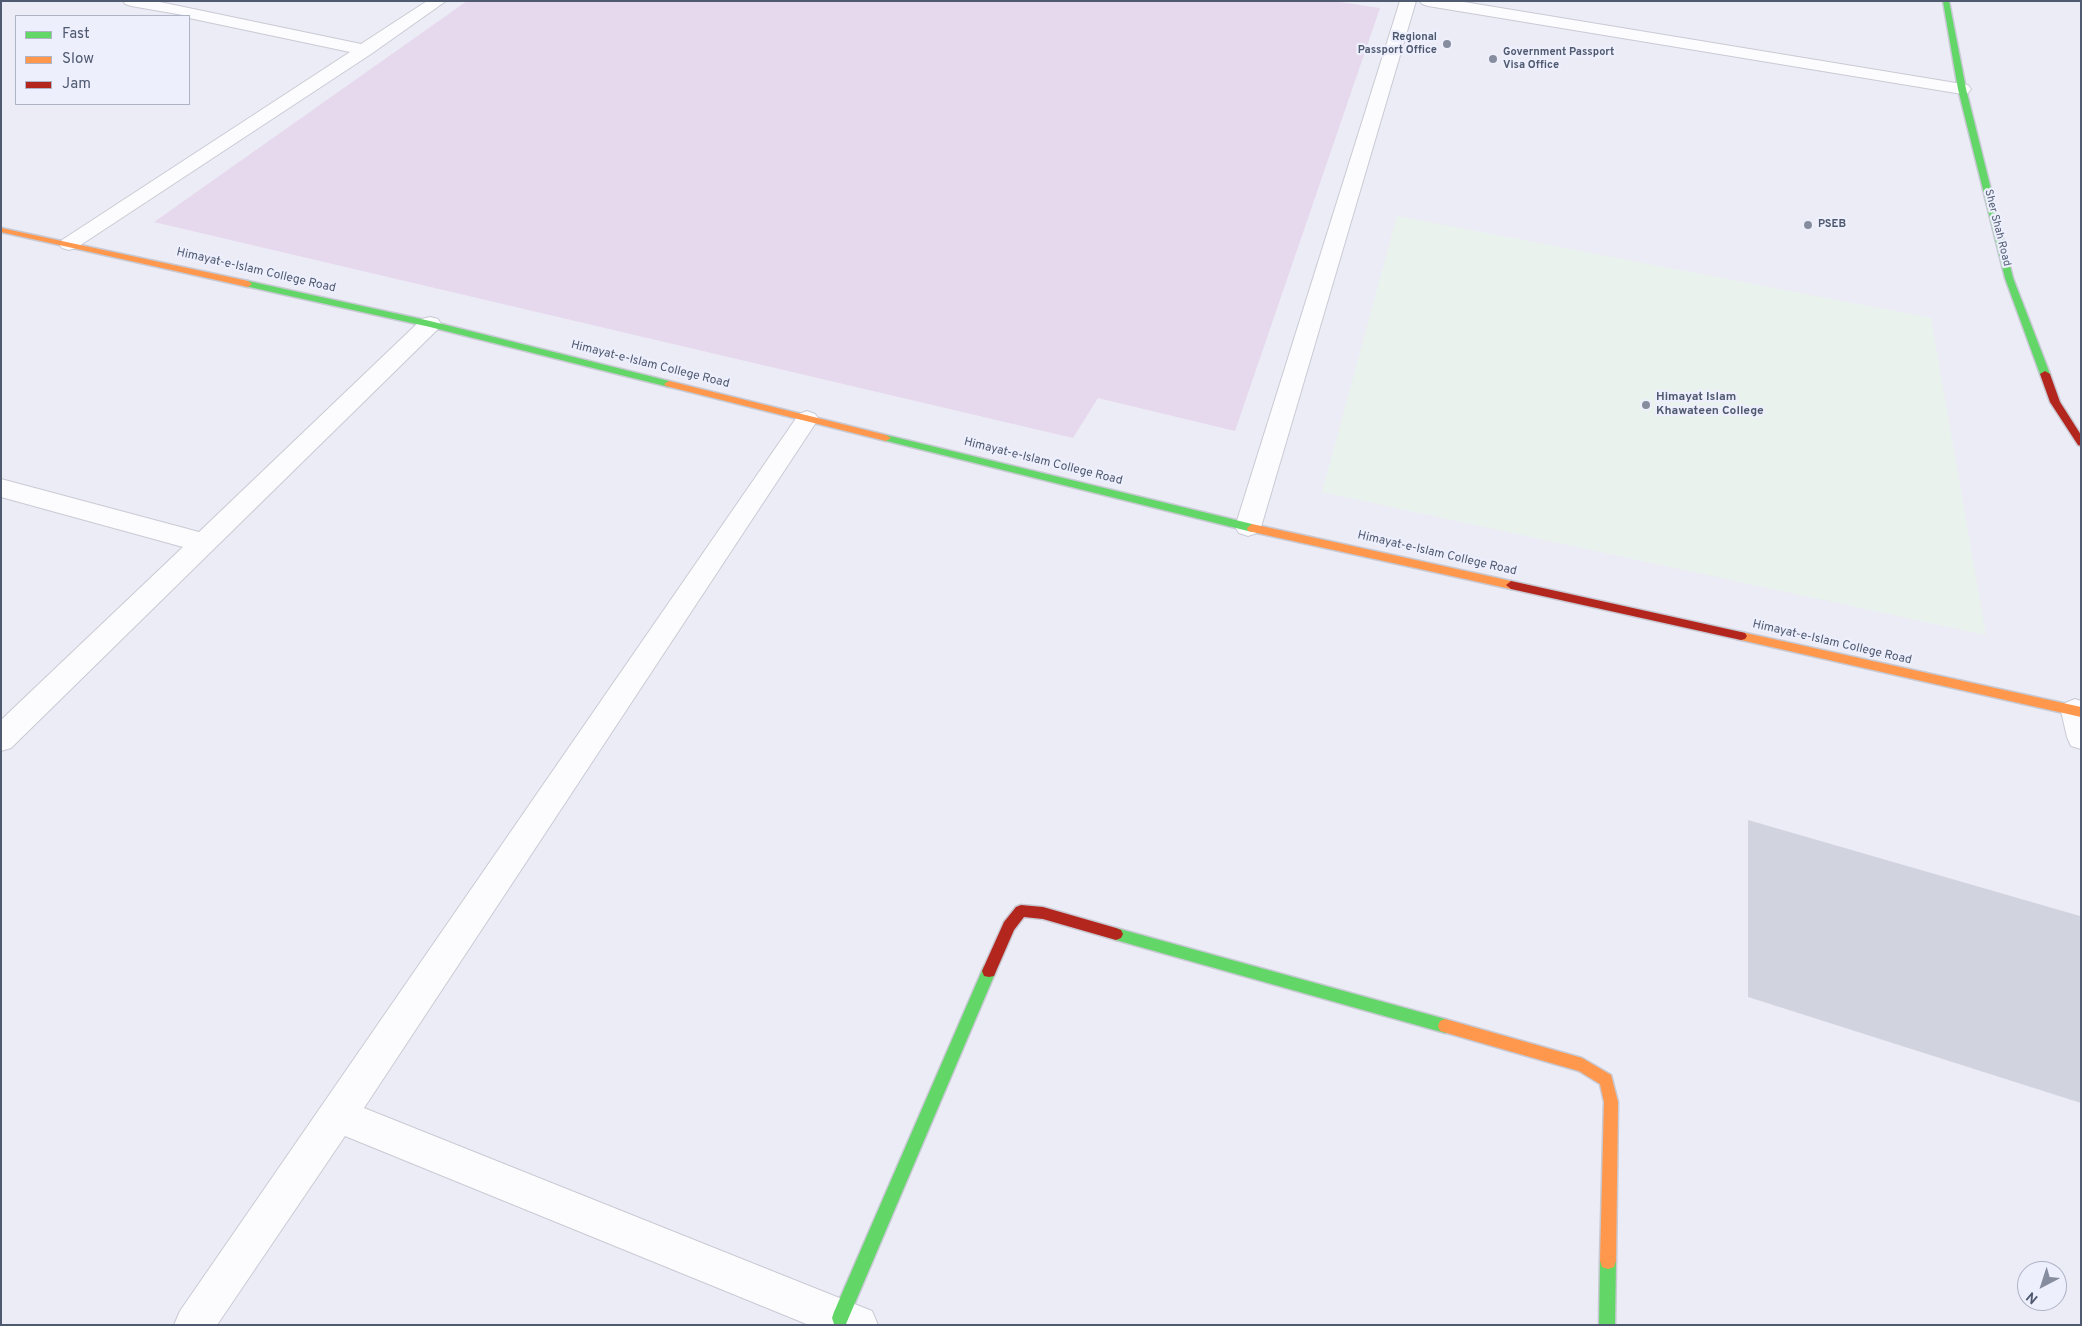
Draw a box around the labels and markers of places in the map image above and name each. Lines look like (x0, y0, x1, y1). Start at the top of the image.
place label: Regional Passport Office (1358, 31, 1437, 57)
marker: Regional Passport Office (1441, 38, 1453, 50)
place label: Government Passport Visa Office (1503, 46, 1614, 72)
marker: Government Passport Visa Office (1487, 53, 1499, 65)
place label: PSEB (1818, 218, 1846, 232)
marker: PSEB (1802, 219, 1814, 231)
place label: Himayat Islam Khawateen College (1656, 391, 1764, 419)
marker: Himayat Islam Khawateen College (1640, 399, 1652, 411)

